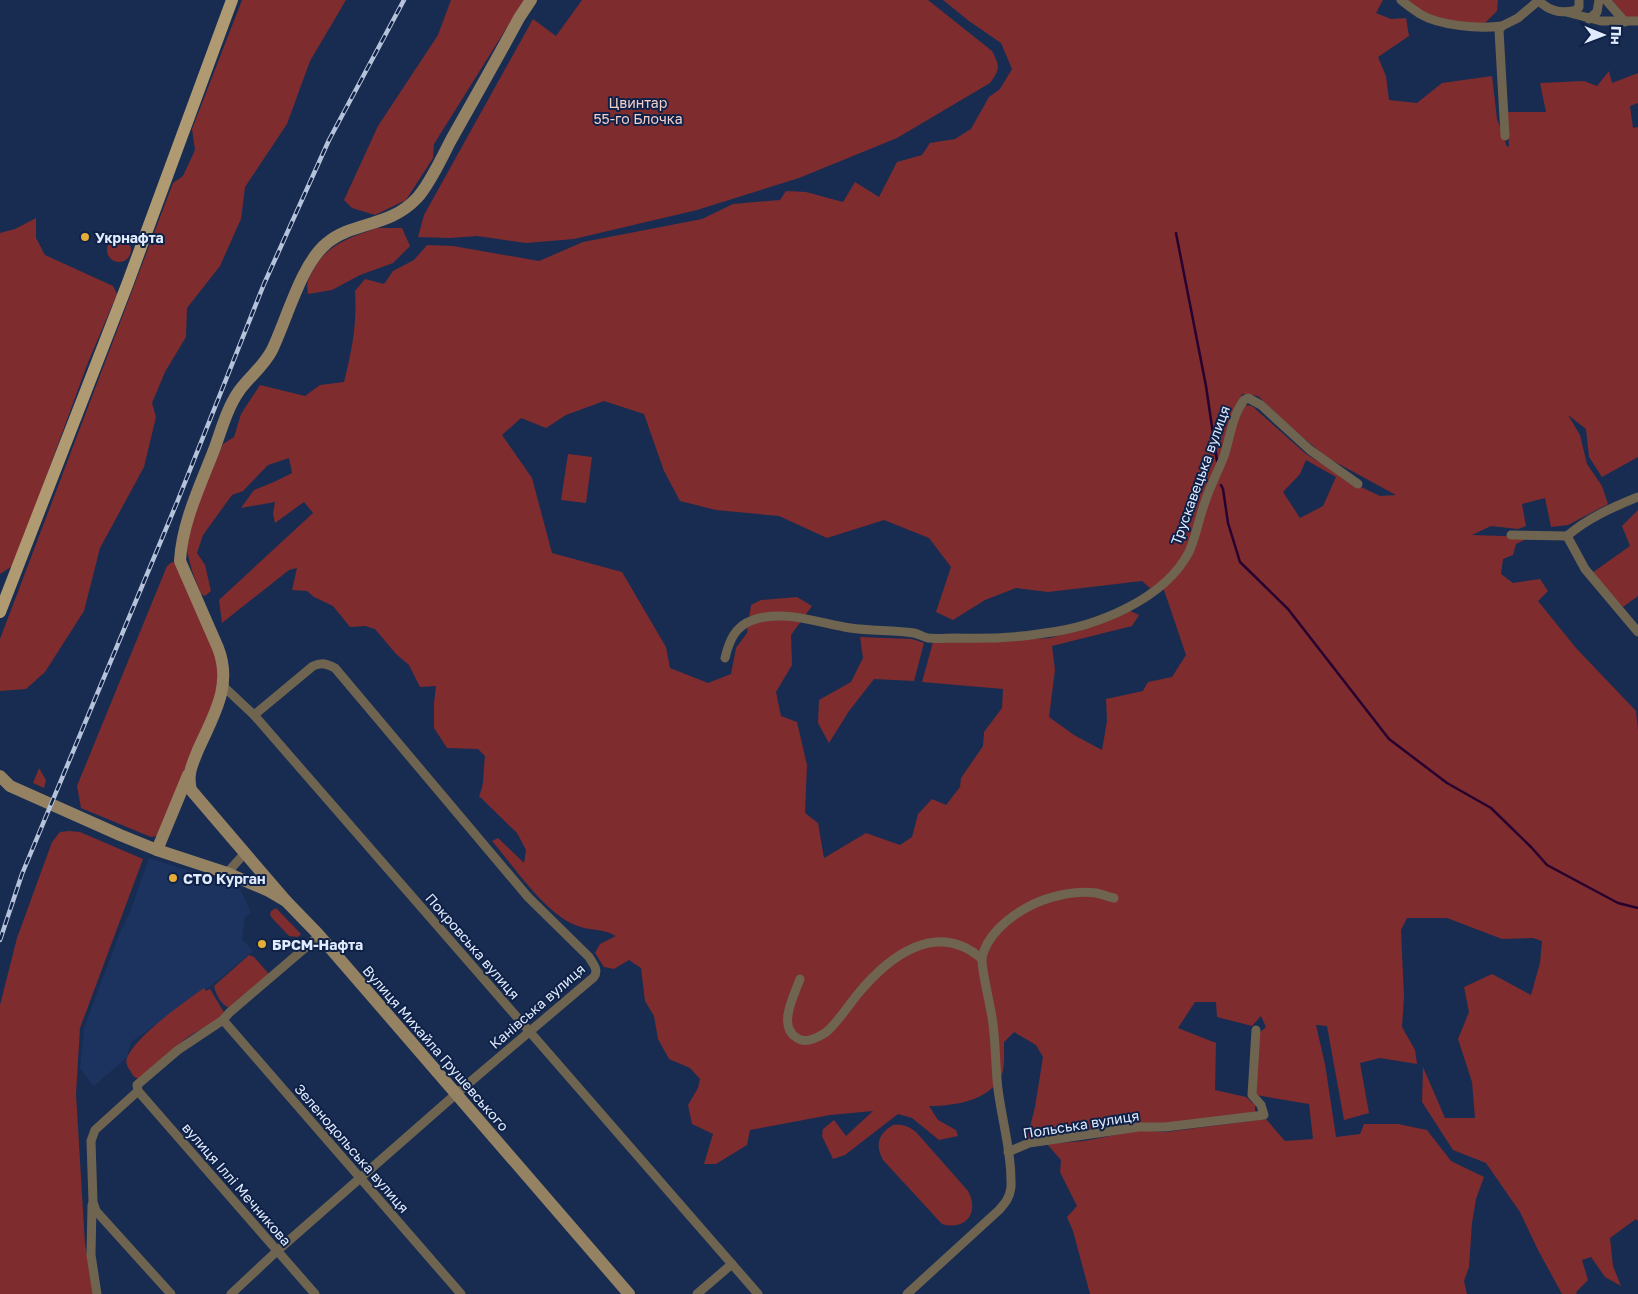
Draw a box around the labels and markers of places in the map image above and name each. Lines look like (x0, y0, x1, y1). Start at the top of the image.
place label: Укрнафта (95, 229, 164, 246)
marker: Укрнафта (79, 231, 91, 243)
place label: СТО Курган (183, 870, 266, 887)
marker: СТО Курган (167, 872, 179, 884)
place label: БРСМ-Нафта (272, 936, 363, 953)
marker: БРСМ-Нафта (256, 938, 268, 950)

